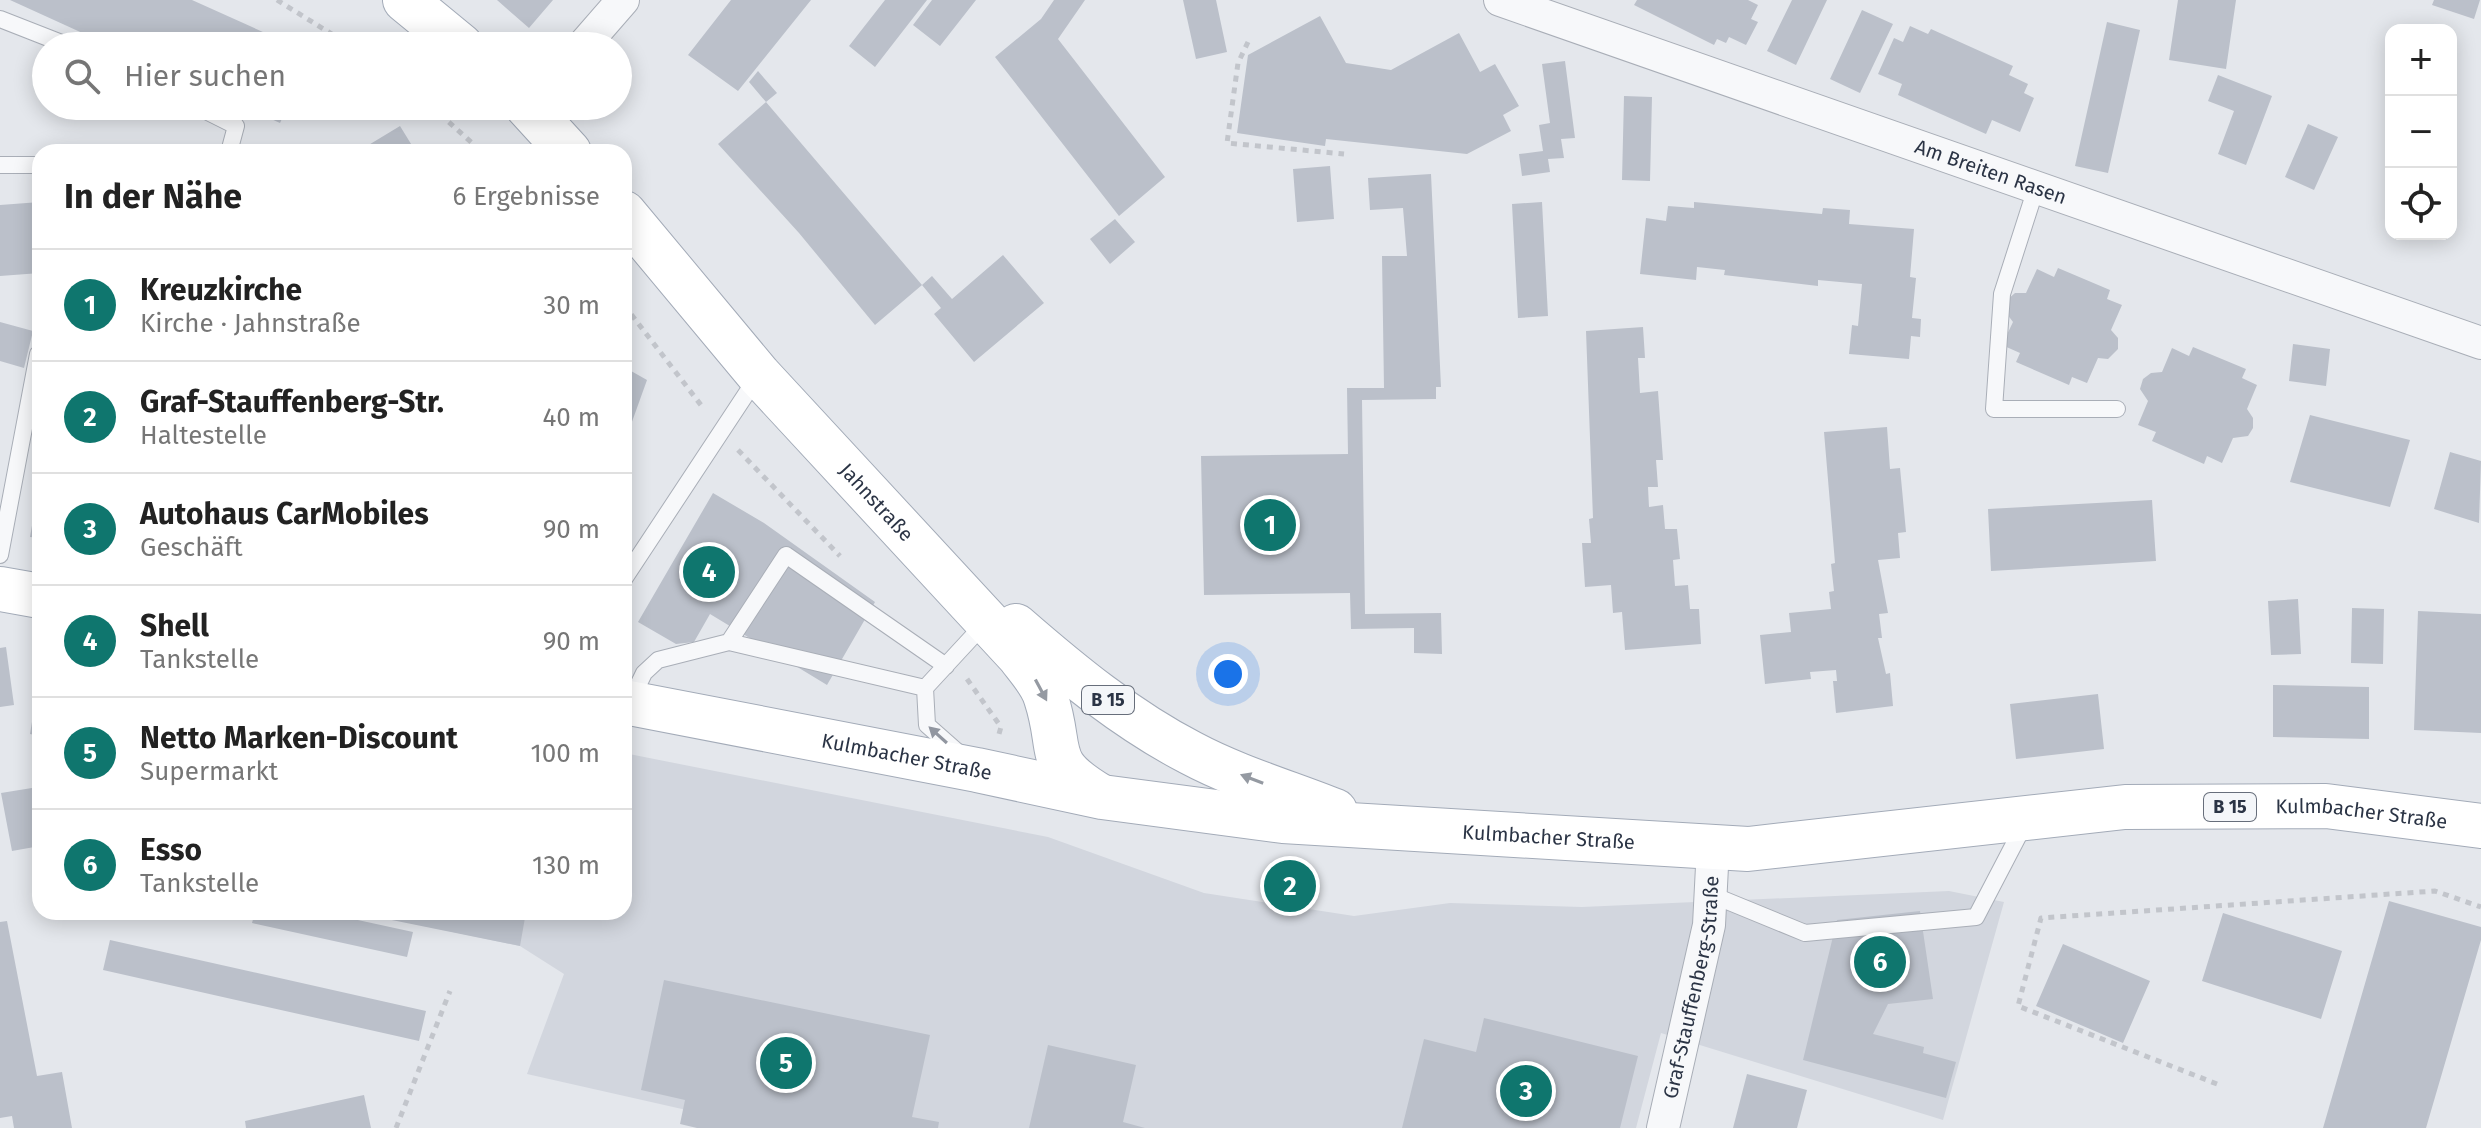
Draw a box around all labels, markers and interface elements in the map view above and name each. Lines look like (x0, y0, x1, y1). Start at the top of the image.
map controls (2385, 24, 2457, 240)
button: + (2385, 24, 2457, 96)
search box (32, 32, 632, 120)
icon: search (60, 54, 104, 98)
text: Hier suchen (124, 58, 286, 94)
button: − (2385, 96, 2457, 168)
street label: Am Breiten Rasen (1912, 134, 2070, 209)
button: locate (2385, 168, 2457, 240)
text: In der Nähe (64, 176, 242, 217)
text: 6 Ergebnisse (452, 181, 600, 212)
text: Kreuzkirche (140, 272, 302, 308)
text: 1 (84, 290, 96, 321)
text: 30 m (543, 290, 600, 321)
text: Kirche · Jahnstraße (140, 308, 361, 339)
text: Graf-Stauffenberg-Str. (140, 384, 444, 420)
text: 2 (83, 402, 97, 433)
text: 40 m (542, 402, 600, 433)
text: Haltestelle (140, 420, 267, 451)
street label: Jahnstraße (835, 458, 919, 546)
pin: 1 (1244, 495, 1296, 555)
text: Autohaus CarMobiles (140, 496, 429, 532)
text: 3 (83, 514, 97, 545)
text: 90 m (543, 514, 600, 545)
text: Geschäft (140, 532, 243, 563)
pin: 4 (683, 542, 735, 602)
text: Shell (140, 608, 209, 644)
text: 4 (83, 626, 97, 657)
text: 90 m (543, 626, 600, 657)
text: Tankstelle (140, 644, 259, 675)
your location (1208, 654, 1248, 694)
one-way arrow (1033, 679, 1047, 701)
road number: B 15 (1082, 686, 1134, 714)
text: Netto Marken-Discount (140, 720, 458, 756)
one-way arrow (929, 727, 949, 744)
street label: Kulmbacher Straße (820, 728, 994, 785)
text: 5 (83, 738, 97, 769)
text: 100 m (531, 738, 600, 769)
text: Supermarkt (140, 756, 278, 787)
one-way arrow (1240, 772, 1264, 785)
road number: B 15 (2204, 793, 2256, 821)
street label: Kulmbacher Straße (2275, 794, 2449, 834)
street label: Kulmbacher Straße (1462, 820, 1636, 854)
text: Esso (140, 832, 202, 868)
text: 6 (83, 850, 97, 881)
text: 130 m (532, 850, 600, 881)
pin: 2 (1264, 856, 1316, 916)
text: Tankstelle (140, 868, 259, 899)
street label: Graf-Stauffenberg-Straße (1658, 875, 1724, 1101)
pin: 6 (1854, 932, 1906, 992)
pin: 5 (760, 1033, 812, 1093)
pin: 3 (1500, 1061, 1552, 1121)

